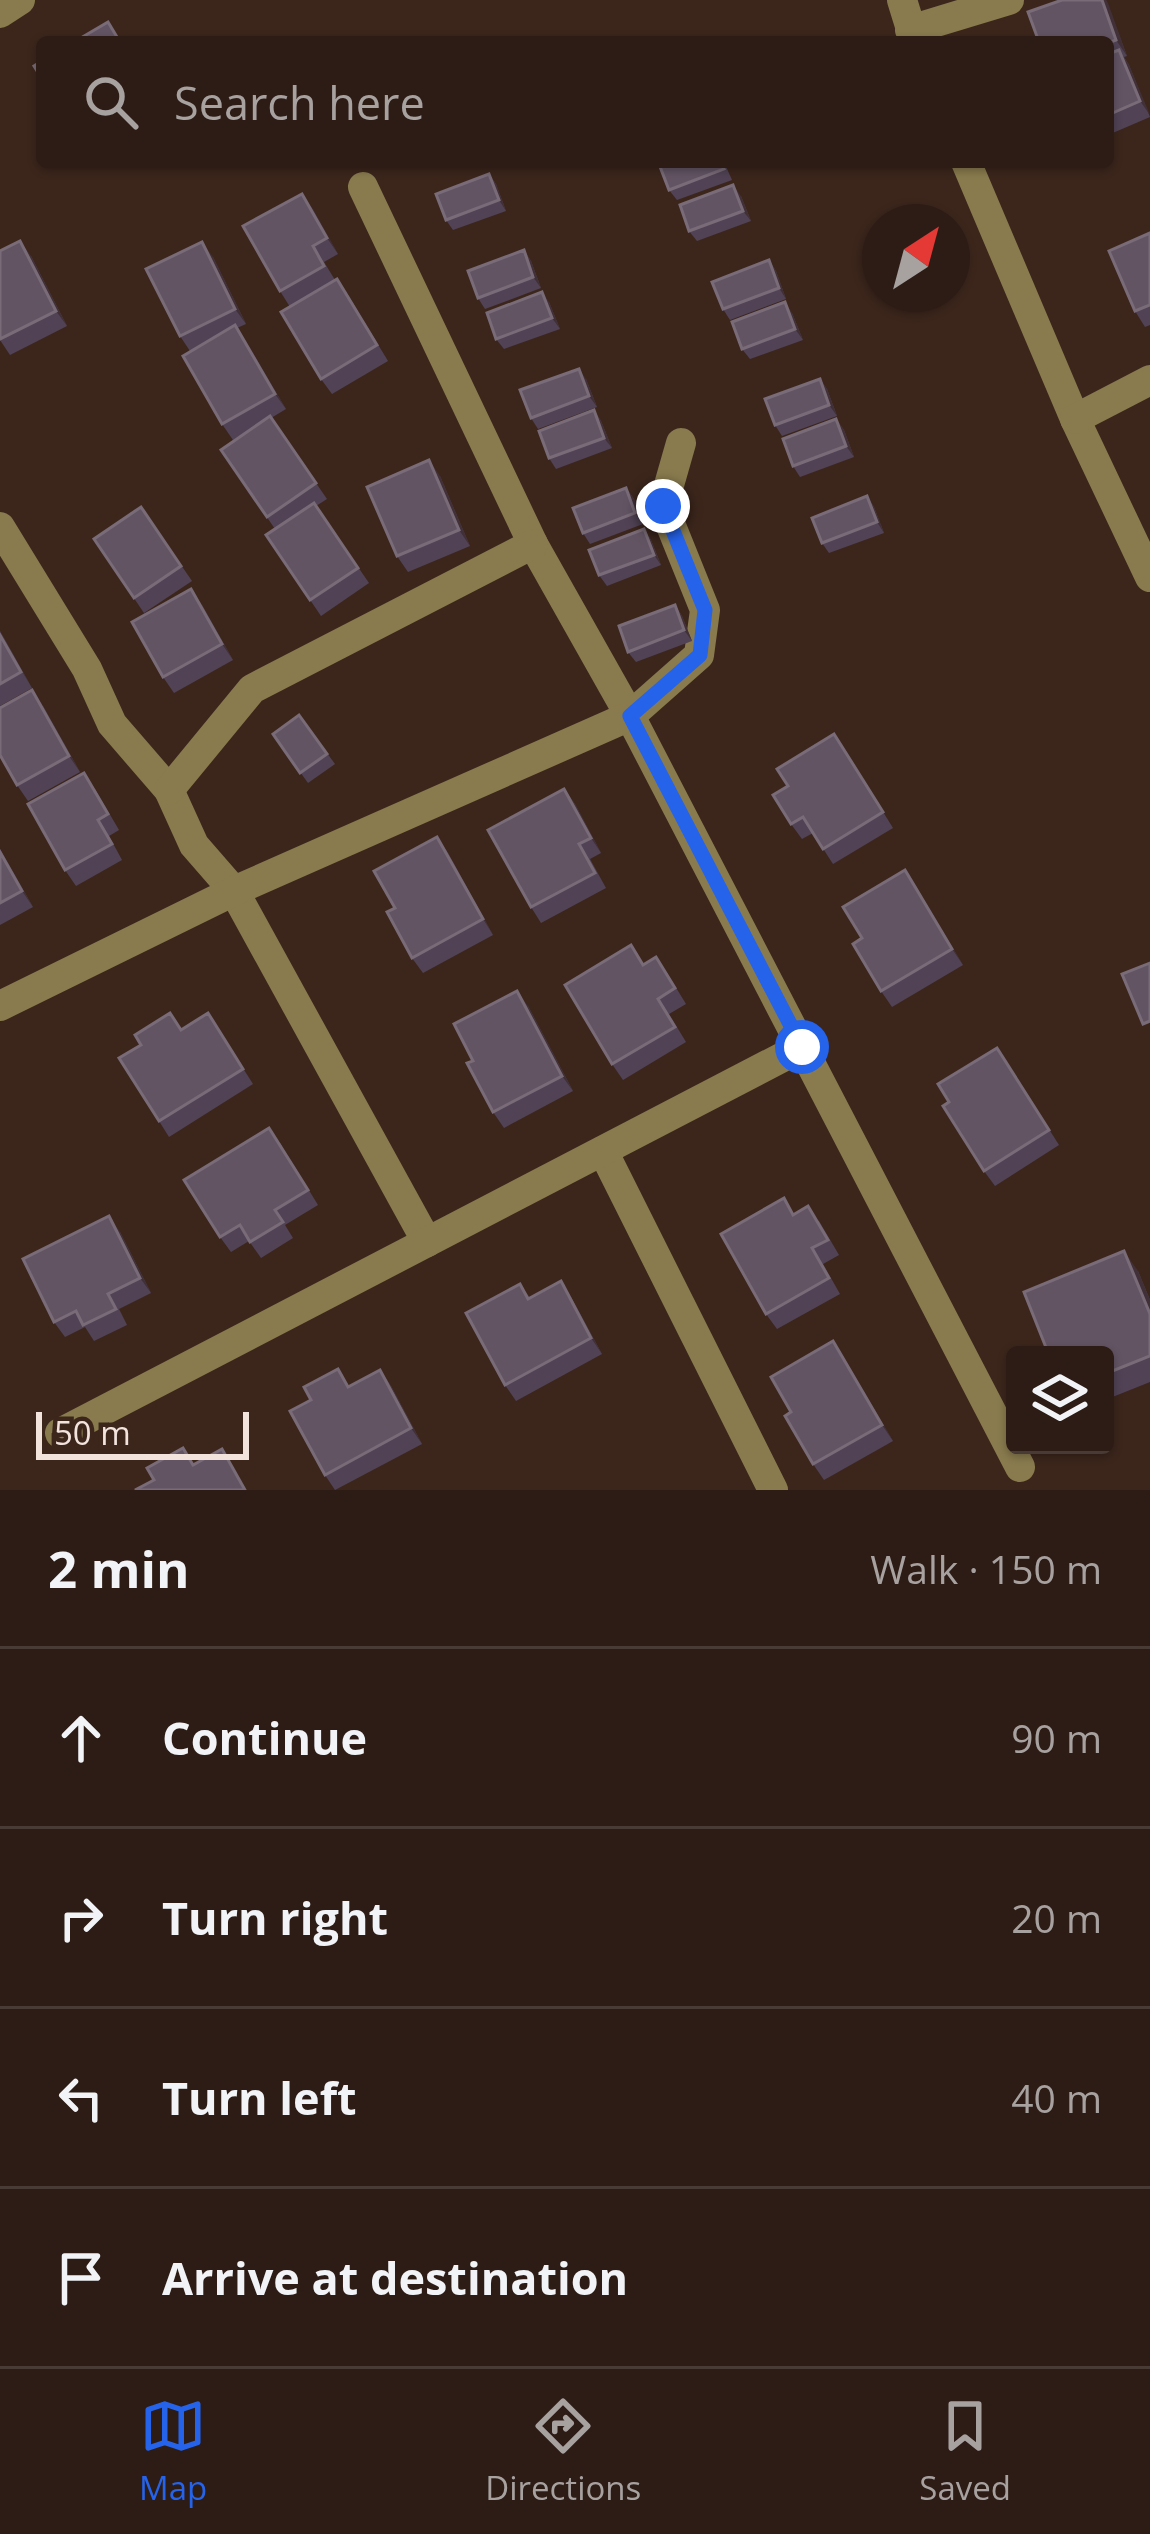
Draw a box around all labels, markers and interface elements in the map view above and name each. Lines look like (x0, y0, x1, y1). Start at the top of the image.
search box (36, 36, 1114, 168)
icon: search (78, 69, 144, 135)
text: Search here (174, 72, 425, 133)
north arrow (862, 204, 970, 312)
route end (636, 479, 690, 533)
route start (775, 1020, 829, 1074)
map controls (1006, 1346, 1114, 1454)
button: layers (1006, 1346, 1114, 1454)
scale bar (36, 1406, 249, 1459)
text: 50 m (54, 1410, 131, 1455)
text: 2 min (48, 1533, 190, 1603)
text: Walk · 150 m (870, 1542, 1102, 1595)
icon: ahead (48, 1705, 114, 1771)
text: Continue (162, 1707, 367, 1768)
text: 90 m (1011, 1711, 1102, 1764)
icon: right (48, 1885, 114, 1951)
text: Turn right (162, 1887, 388, 1948)
text: 20 m (1011, 1891, 1102, 1944)
icon: left (48, 2065, 114, 2131)
text: Turn left (162, 2067, 357, 2128)
text: 40 m (1011, 2071, 1102, 2124)
icon: arrive (48, 2245, 114, 2311)
text: Arrive at destination (162, 2247, 628, 2308)
tab: Map (139, 2393, 207, 2510)
tab: Directions (485, 2393, 641, 2510)
tab: Saved (919, 2393, 1011, 2510)

